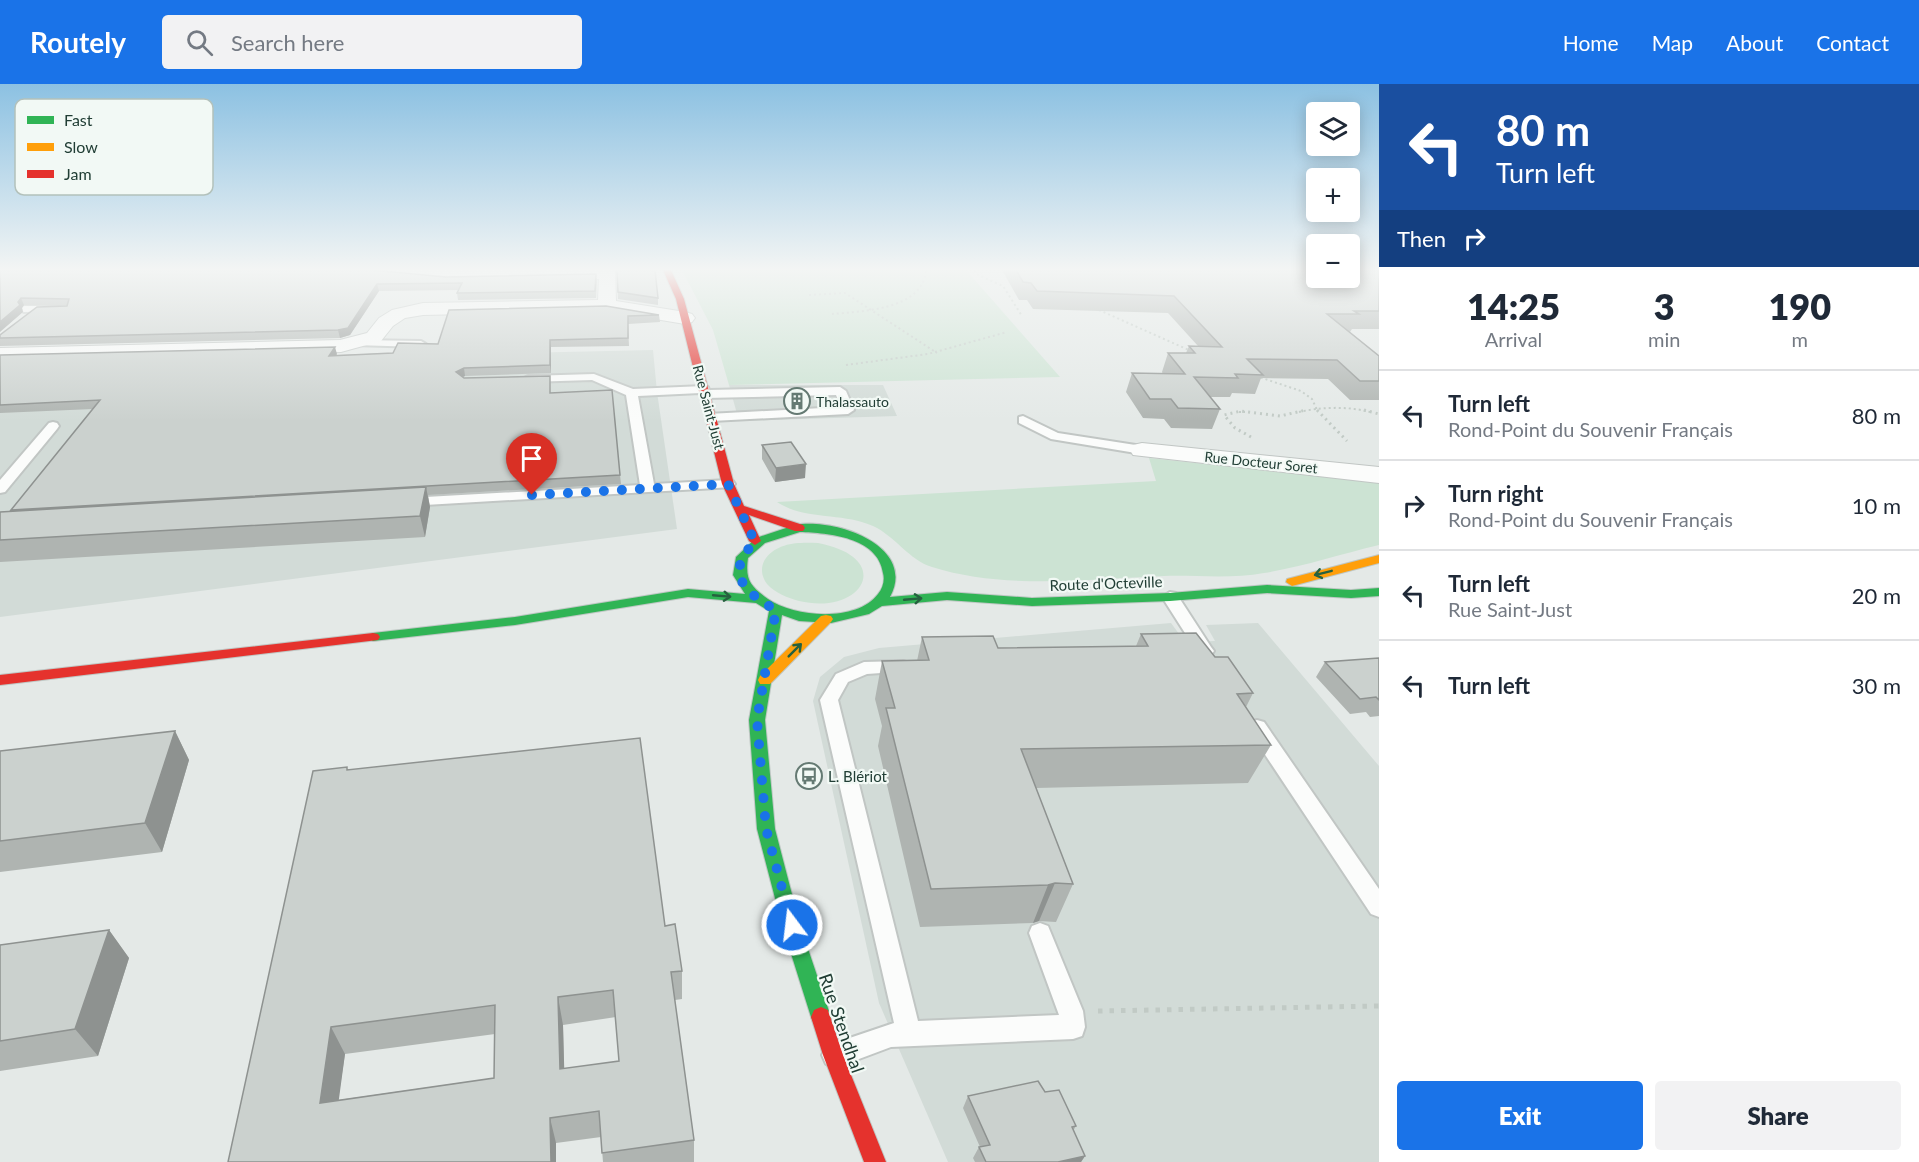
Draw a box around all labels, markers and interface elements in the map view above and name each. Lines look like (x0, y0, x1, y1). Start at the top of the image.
search box (162, 15, 582, 69)
text: Routely (30, 25, 126, 59)
icon: search (183, 26, 216, 59)
text: Search here (231, 29, 344, 56)
text: Home (1563, 30, 1619, 55)
text: Map (1652, 30, 1693, 55)
text: About (1726, 30, 1783, 55)
text: Contact (1816, 30, 1889, 55)
legend (15, 99, 213, 195)
map controls (1306, 102, 1360, 288)
button: layers (1306, 102, 1360, 156)
text: 80 m (1496, 105, 1590, 155)
icon: left (1397, 108, 1475, 186)
text: Fast (64, 110, 93, 129)
text: Slow (64, 137, 98, 156)
text: Turn left (1496, 156, 1595, 189)
text: Jam (64, 164, 92, 183)
button: + (1306, 168, 1360, 222)
icon: right (1458, 222, 1491, 255)
text: Then (1397, 225, 1446, 252)
button: − (1306, 234, 1360, 288)
text: 14:25 (1467, 284, 1560, 328)
text: 3 (1654, 284, 1675, 328)
text: 190 (1768, 284, 1831, 328)
text: Arrival (1485, 327, 1542, 351)
text: min (1648, 327, 1680, 351)
text: m (1791, 327, 1808, 351)
street label: Rue Saint-Just (690, 363, 728, 451)
building icon: Thalassauto (782, 386, 812, 416)
text: Turn left (1448, 390, 1530, 417)
place label: Thalassauto (816, 393, 889, 410)
icon: left (1397, 399, 1430, 432)
text: 80 m (1852, 402, 1901, 429)
text: Rond-Point du Souvenir Français (1448, 417, 1733, 441)
pin (506, 433, 557, 495)
icon: arrive (515, 442, 548, 475)
street label: Rue Docteur Soret (1204, 448, 1318, 476)
text: Turn right (1448, 480, 1543, 507)
icon: right (1397, 489, 1430, 522)
text: 10 m (1852, 492, 1901, 519)
text: Rond-Point du Souvenir Français (1448, 507, 1733, 531)
one-way arrow (1313, 567, 1332, 579)
text: Turn left (1448, 570, 1530, 597)
street label: Route d'Octeville (1049, 572, 1163, 594)
icon: left (1397, 579, 1430, 612)
text: 20 m (1852, 582, 1901, 609)
one-way arrow (712, 591, 731, 602)
one-way arrow (903, 593, 923, 604)
text: Rue Saint-Just (1448, 597, 1572, 621)
one-way arrow (788, 642, 803, 657)
icon: left (1397, 669, 1430, 702)
text: Turn left (1448, 672, 1530, 699)
text: 30 m (1852, 672, 1901, 699)
bus stop icon: L. Blériot (794, 761, 824, 791)
place label: L. Blériot (828, 767, 888, 785)
position arrow (760, 893, 824, 957)
street label: Rue Stendhal (815, 970, 869, 1076)
button: Exit (1397, 1081, 1643, 1150)
button: Share (1655, 1081, 1901, 1150)

